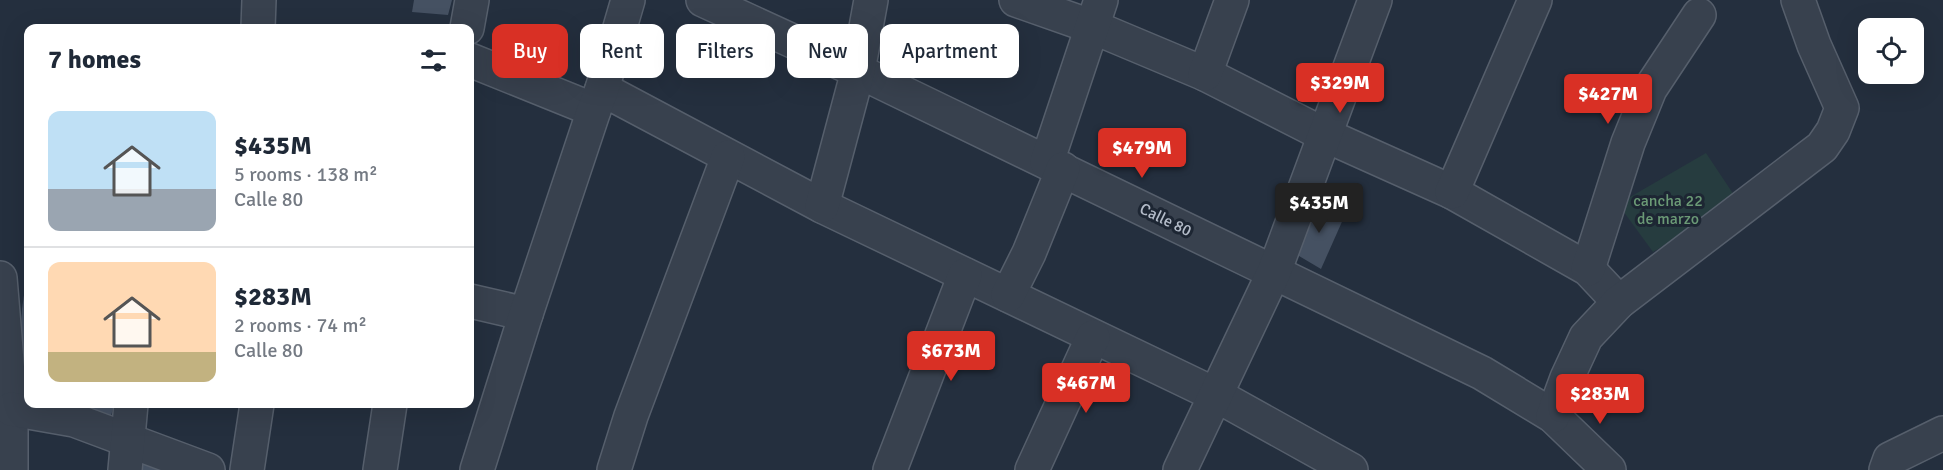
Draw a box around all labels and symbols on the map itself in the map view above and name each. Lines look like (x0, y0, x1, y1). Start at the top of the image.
pin: $329M (1298, 63, 1382, 114)
pin: $427M (1566, 74, 1650, 125)
pin: $479M (1100, 128, 1184, 179)
pin: $435M (1277, 183, 1361, 234)
park label: cancha 22 de marzo (1633, 191, 1703, 229)
street label: Calle 80 (1136, 199, 1195, 241)
pin: $673M (909, 331, 993, 382)
pin: $467M (1044, 363, 1128, 414)
pin: $283M (1558, 374, 1642, 425)

